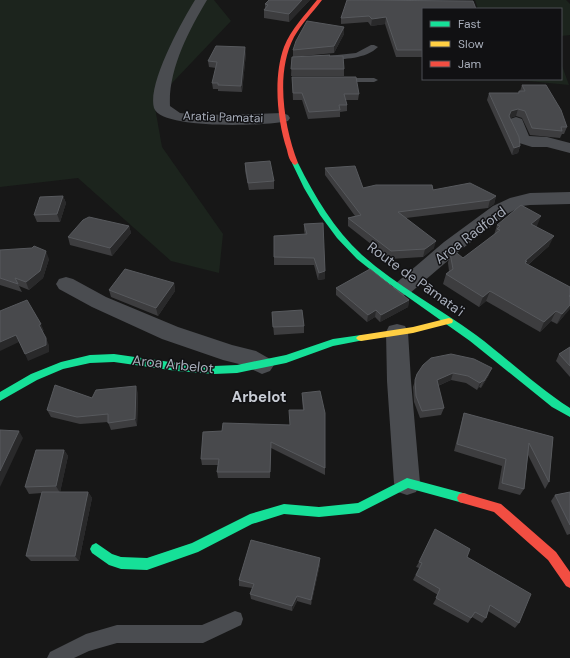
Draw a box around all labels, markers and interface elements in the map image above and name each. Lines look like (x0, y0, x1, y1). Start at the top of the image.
legend (422, 8, 562, 80)
text: Fast (458, 16, 481, 32)
text: Slow (458, 36, 484, 52)
text: Jam (458, 56, 481, 72)
street label: Aratia Pamatai (183, 108, 264, 126)
street label: Aroa Radford (431, 202, 509, 268)
street label: Route de Pāmata'i (364, 238, 468, 320)
street label: Aroa Arbelot (131, 351, 215, 377)
district label: Arbelot (232, 387, 286, 407)

